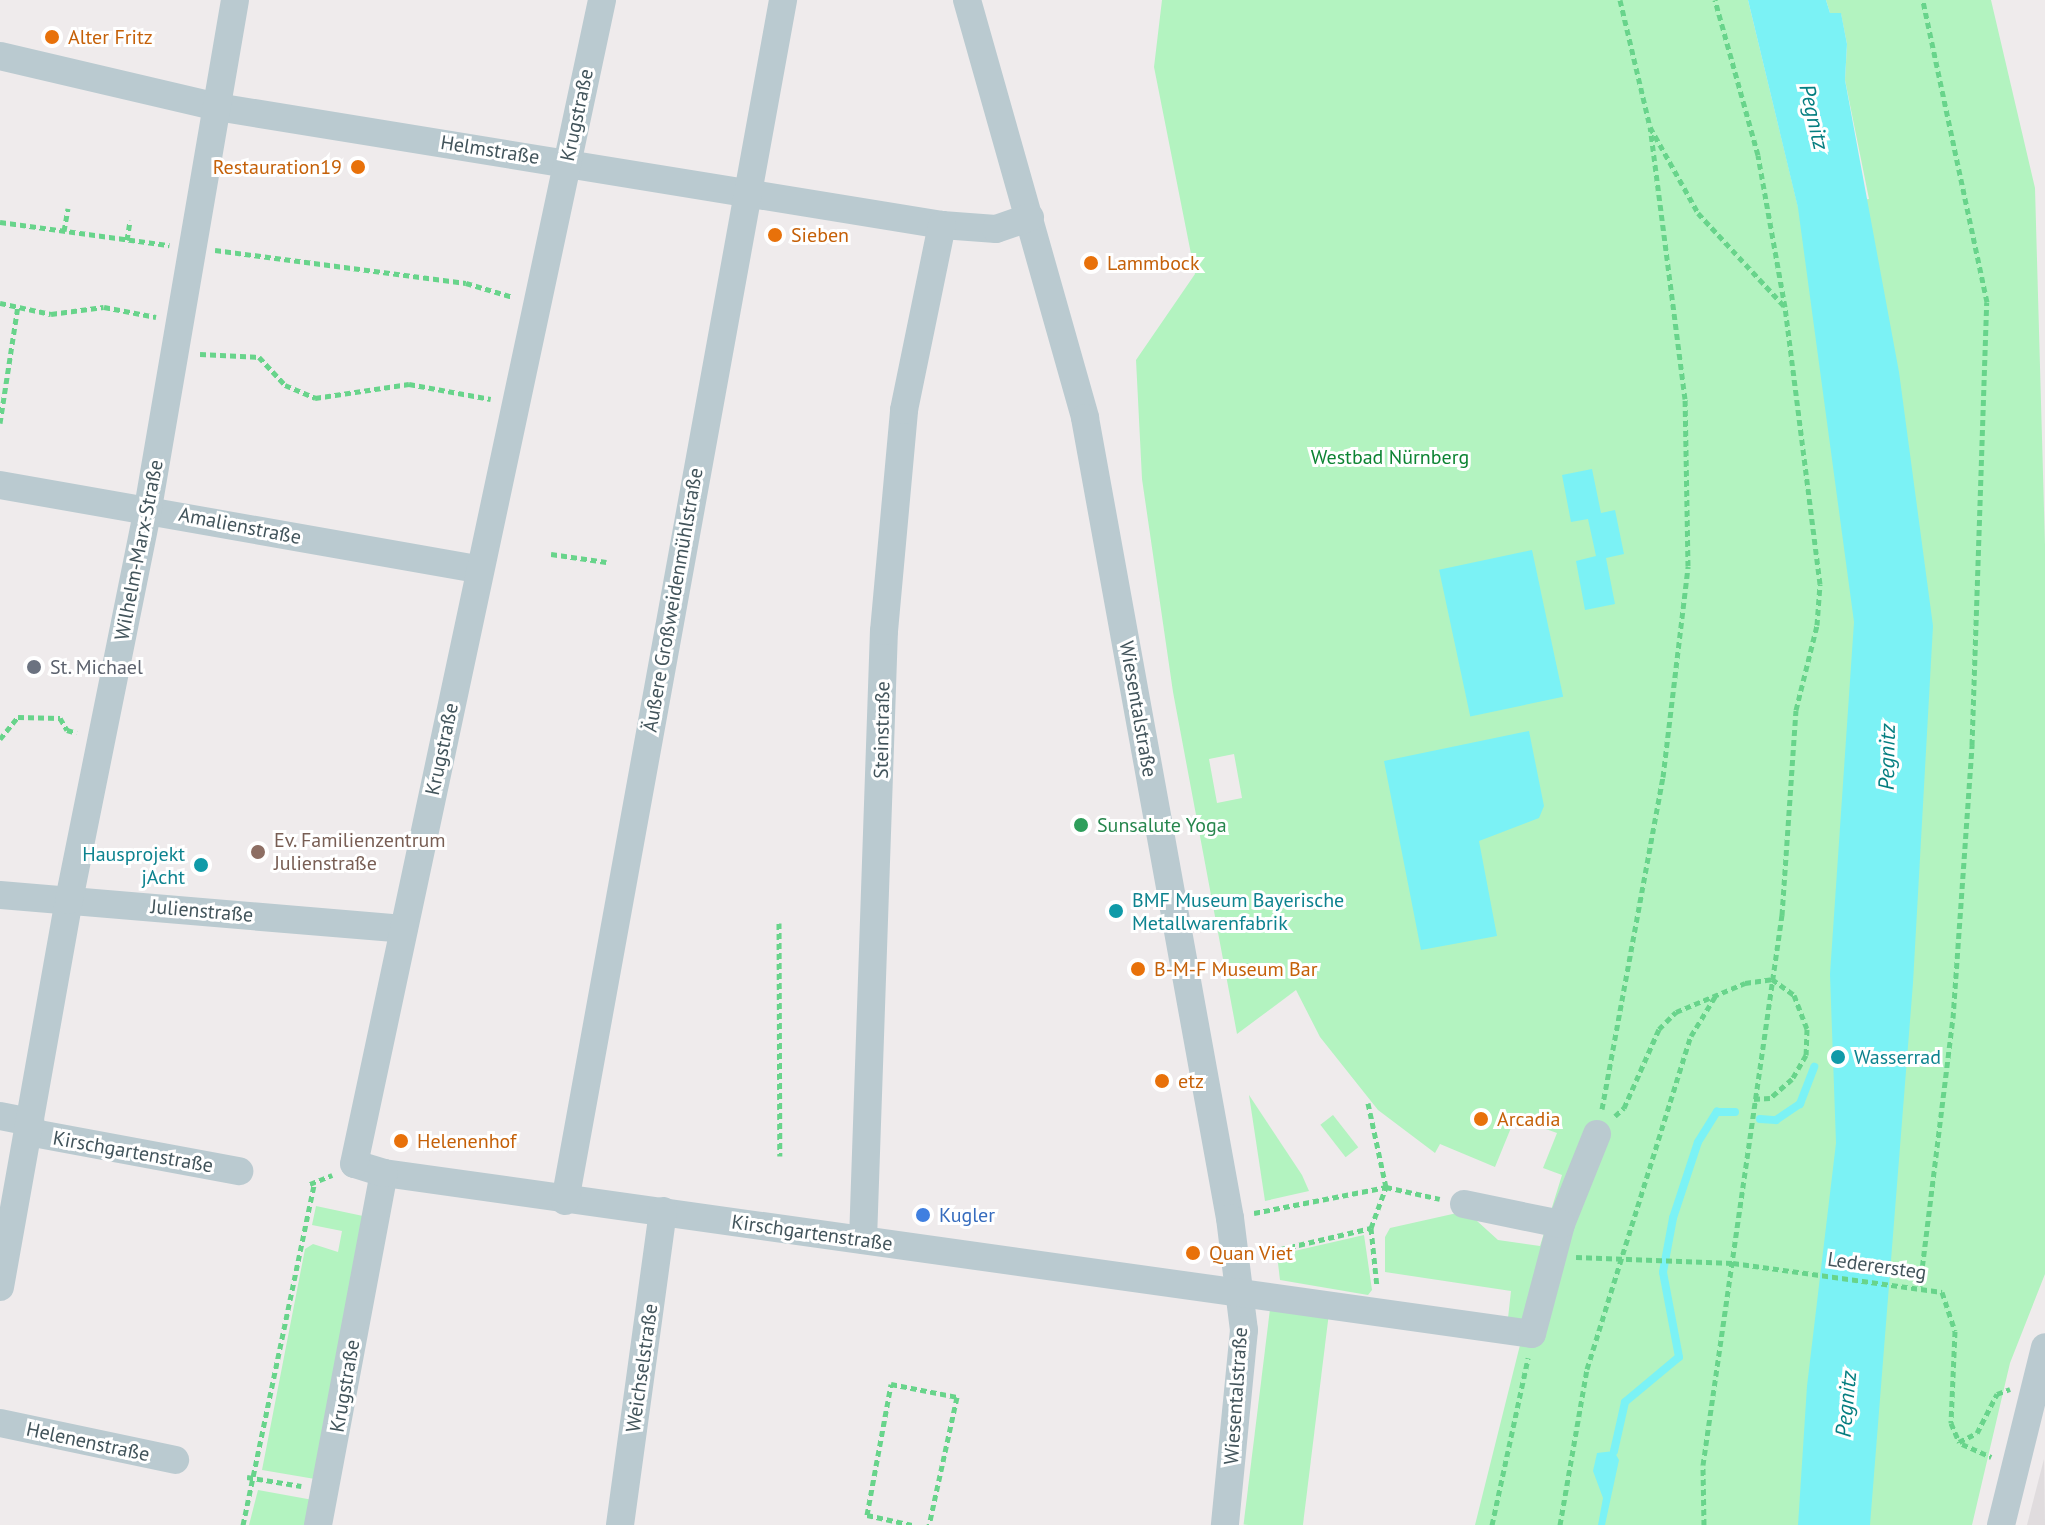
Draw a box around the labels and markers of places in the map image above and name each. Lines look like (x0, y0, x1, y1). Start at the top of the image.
place label: Alter Fritz (68, 25, 153, 49)
marker: Alter Fritz (43, 28, 61, 46)
place label: Restauration19 (213, 155, 342, 179)
marker: Restauration19 (349, 158, 367, 176)
place label: Sieben (791, 223, 849, 247)
marker: Sieben (766, 226, 784, 244)
place label: Lammbock (1107, 251, 1199, 275)
marker: Lammbock (1082, 254, 1100, 272)
place label: St. Michael (50, 655, 144, 679)
marker: St. Michael (25, 658, 43, 676)
place label: Sunsalute Yoga (1097, 813, 1227, 837)
marker: Sunsalute Yoga (1072, 816, 1090, 834)
place label: Ev. Familienzentrum Julienstraße (274, 828, 447, 875)
place label: Hausprojekt jAcht (82, 842, 185, 889)
marker: Ev. Familienzentrum Julienstraße (249, 843, 267, 861)
marker: Hausprojekt jAcht (192, 856, 210, 874)
place label: BMF Museum Bayerische Metallwarenfabrik (1132, 888, 1344, 935)
marker: BMF Museum Bayerische Metallwarenfabrik (1107, 902, 1125, 920)
place label: B-M-F Museum Bar (1154, 957, 1318, 981)
marker: B-M-F Museum Bar (1129, 960, 1147, 978)
place label: Wasserrad (1854, 1045, 1941, 1069)
marker: Wasserrad (1829, 1048, 1847, 1066)
place label: etz (1178, 1069, 1204, 1093)
marker: etz (1153, 1072, 1171, 1090)
place label: Arcadia (1497, 1107, 1560, 1131)
marker: Arcadia (1472, 1110, 1490, 1128)
place label: Helenenhof (417, 1129, 516, 1153)
marker: Helenenhof (392, 1132, 410, 1150)
place label: Kugler (939, 1203, 995, 1227)
marker: Kugler (914, 1206, 932, 1224)
place label: Quan Viet (1209, 1241, 1293, 1265)
marker: Quan Viet (1184, 1244, 1202, 1262)

